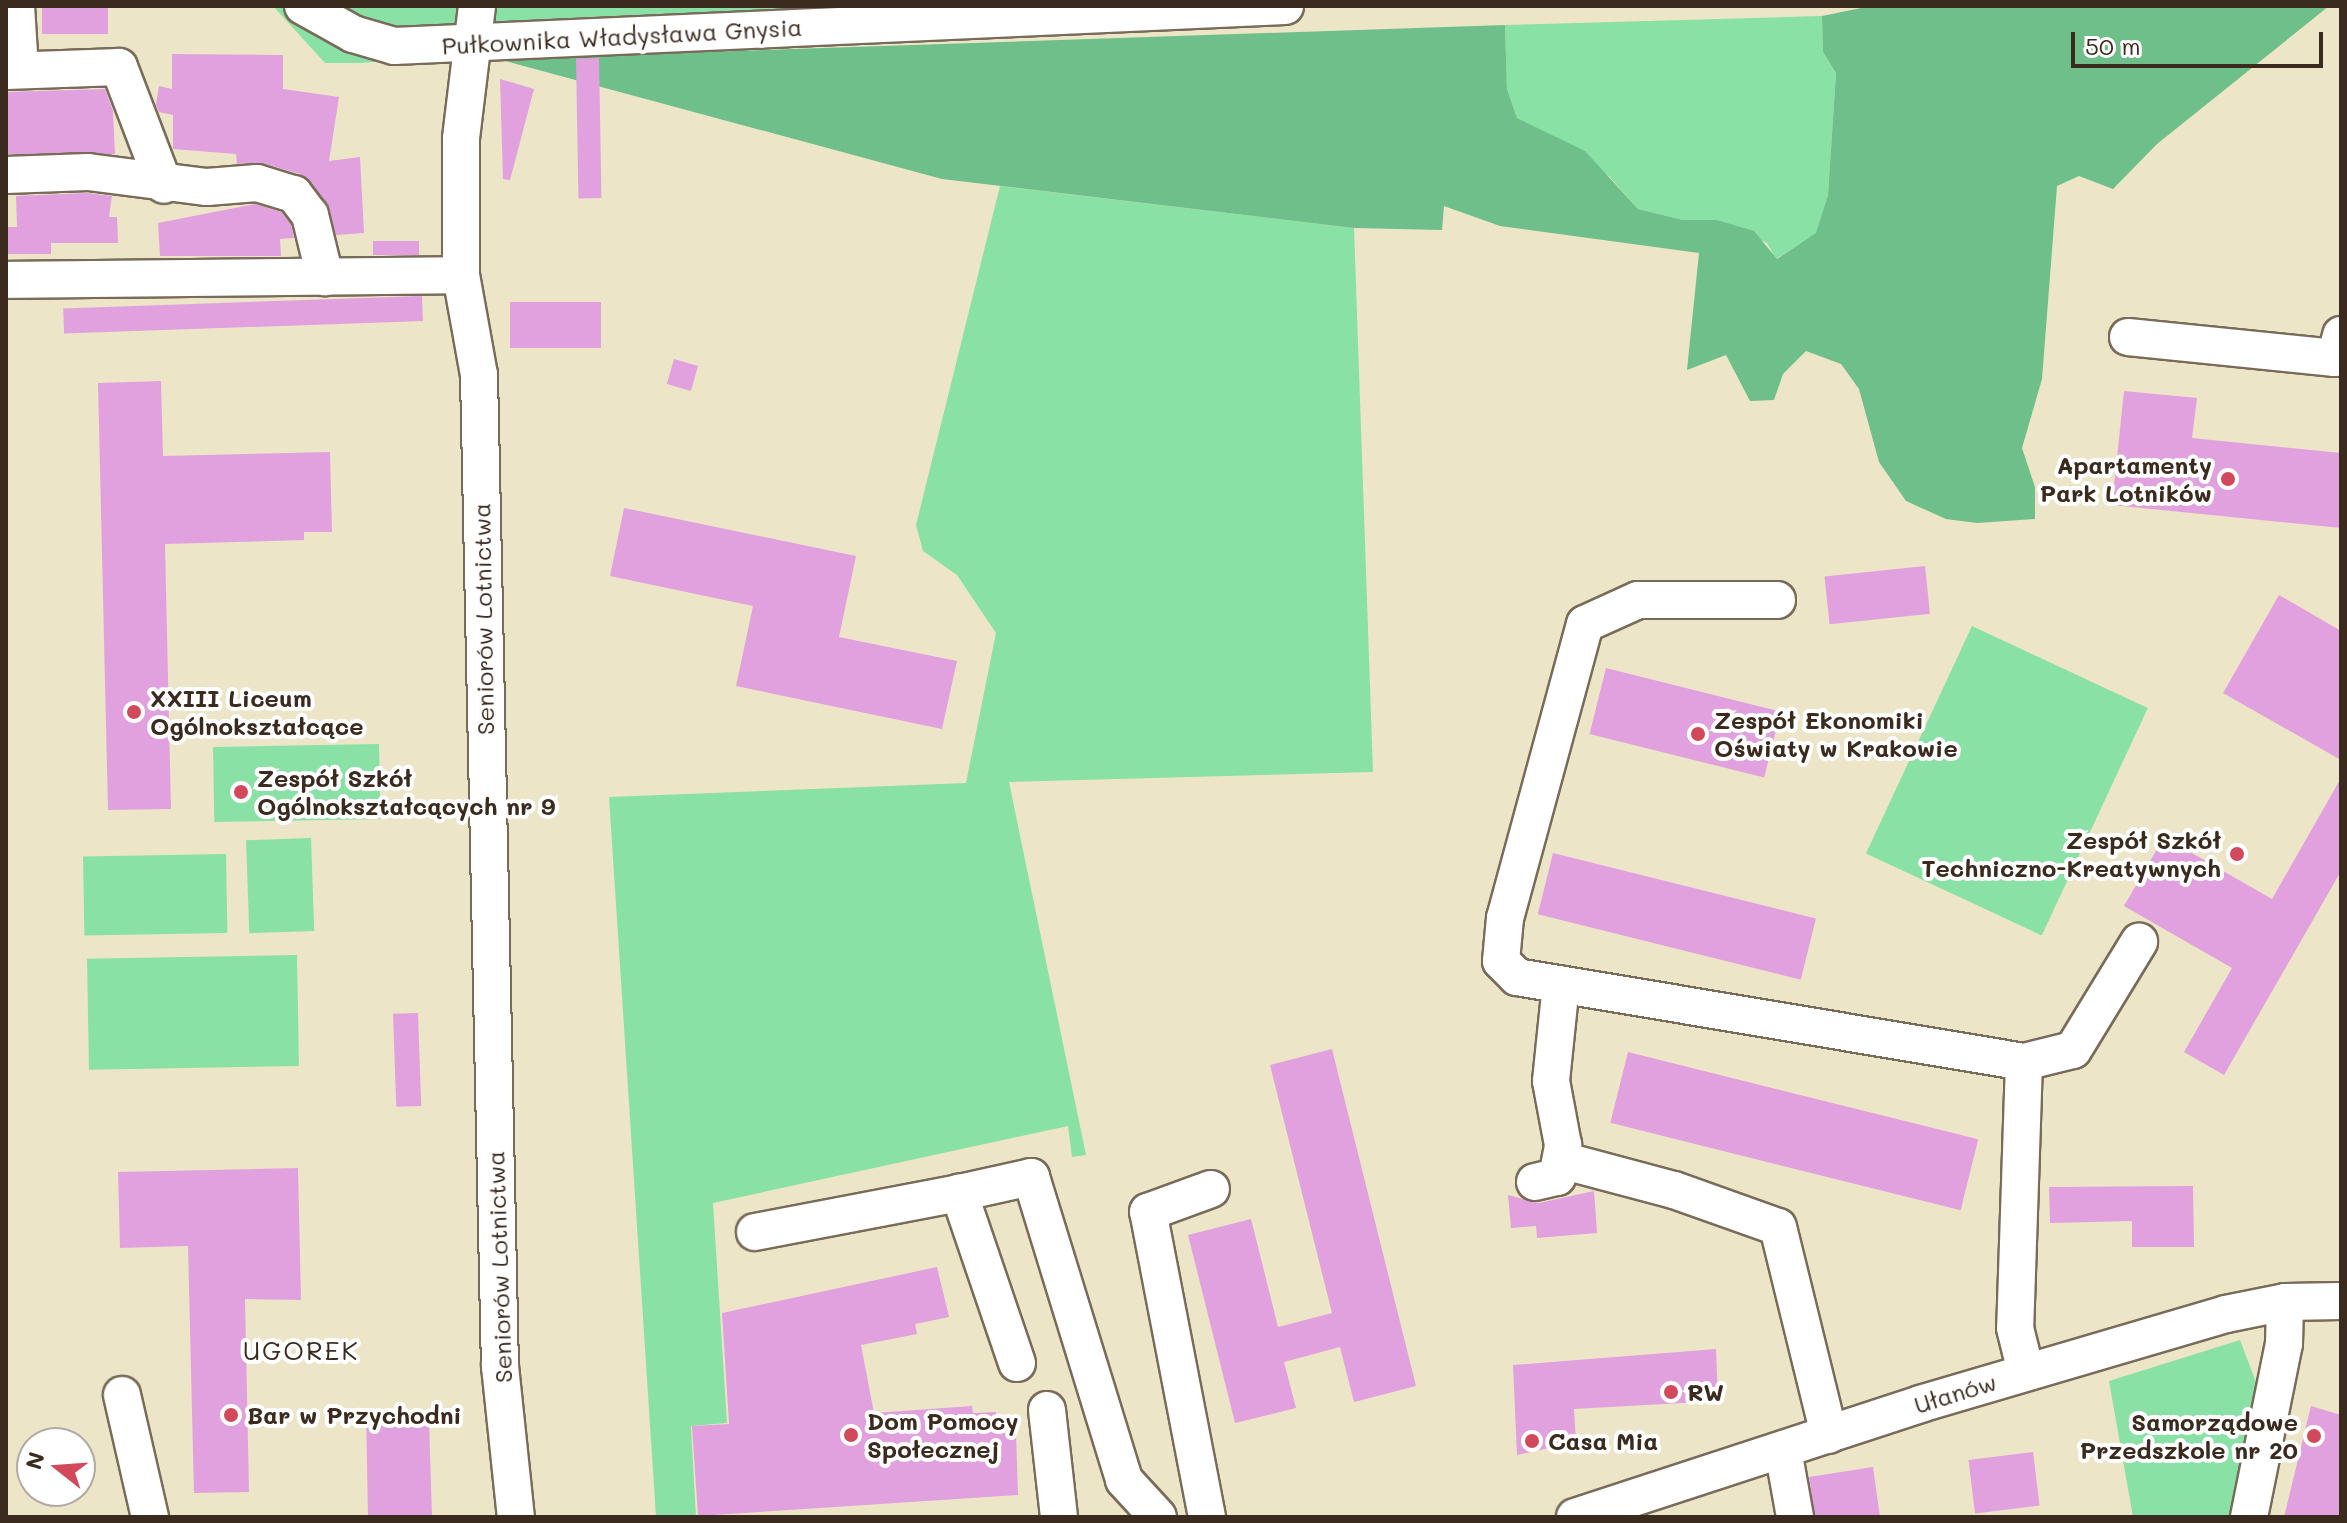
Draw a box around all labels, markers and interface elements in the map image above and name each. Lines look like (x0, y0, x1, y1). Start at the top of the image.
street label: Pułkownika Władysława Gnysia (441, 12, 803, 60)
scale bar (2075, 16, 2327, 66)
text: 50 m (2085, 30, 2141, 61)
place label: Apartamenty Park Lotników (2040, 451, 2212, 507)
marker: Apartamenty Park Lotników (2219, 470, 2237, 488)
street label: Seniorów Lotnictwa (467, 503, 499, 735)
place label: XXIII Liceum Ogólnokształcące (150, 684, 364, 740)
marker: XXIII Liceum Ogólnokształcące (125, 703, 143, 721)
place label: Zespół Ekonomiki Oświaty w Krakowie (1714, 706, 1958, 762)
marker: Zespół Ekonomiki Oświaty w Krakowie (1689, 725, 1707, 743)
place label: Zespół Szkół Ogólnokształcących nr 9 (257, 764, 556, 820)
marker: Zespół Szkół Ogólnokształcących nr 9 (232, 783, 250, 801)
place label: Zespół Szkół Techniczno-Kreatywnych (1921, 826, 2221, 882)
marker: Zespół Szkół Techniczno-Kreatywnych (2228, 845, 2246, 863)
street label: Seniorów Lotnictwa (481, 1151, 517, 1383)
district label: UGOREK (243, 1335, 359, 1367)
street label: Ułanów (1910, 1367, 2000, 1419)
place label: RW (1687, 1378, 1724, 1406)
marker: RW (1662, 1383, 1680, 1401)
place label: Bar w Przychodni (247, 1401, 462, 1429)
marker: Bar w Przychodni (222, 1406, 240, 1424)
place label: Dom Pomocy Społecznej (867, 1407, 1018, 1463)
place label: Samorządowe Przedszkole nr 20 (2080, 1408, 2298, 1464)
marker: Dom Pomocy Społecznej (842, 1426, 860, 1444)
north arrow (16, 1427, 96, 1507)
place label: Casa Mia (1548, 1427, 1658, 1455)
marker: Samorządowe Przedszkole nr 20 (2305, 1427, 2323, 1445)
marker: Casa Mia (1523, 1432, 1541, 1450)
text: N (18, 1448, 51, 1473)

